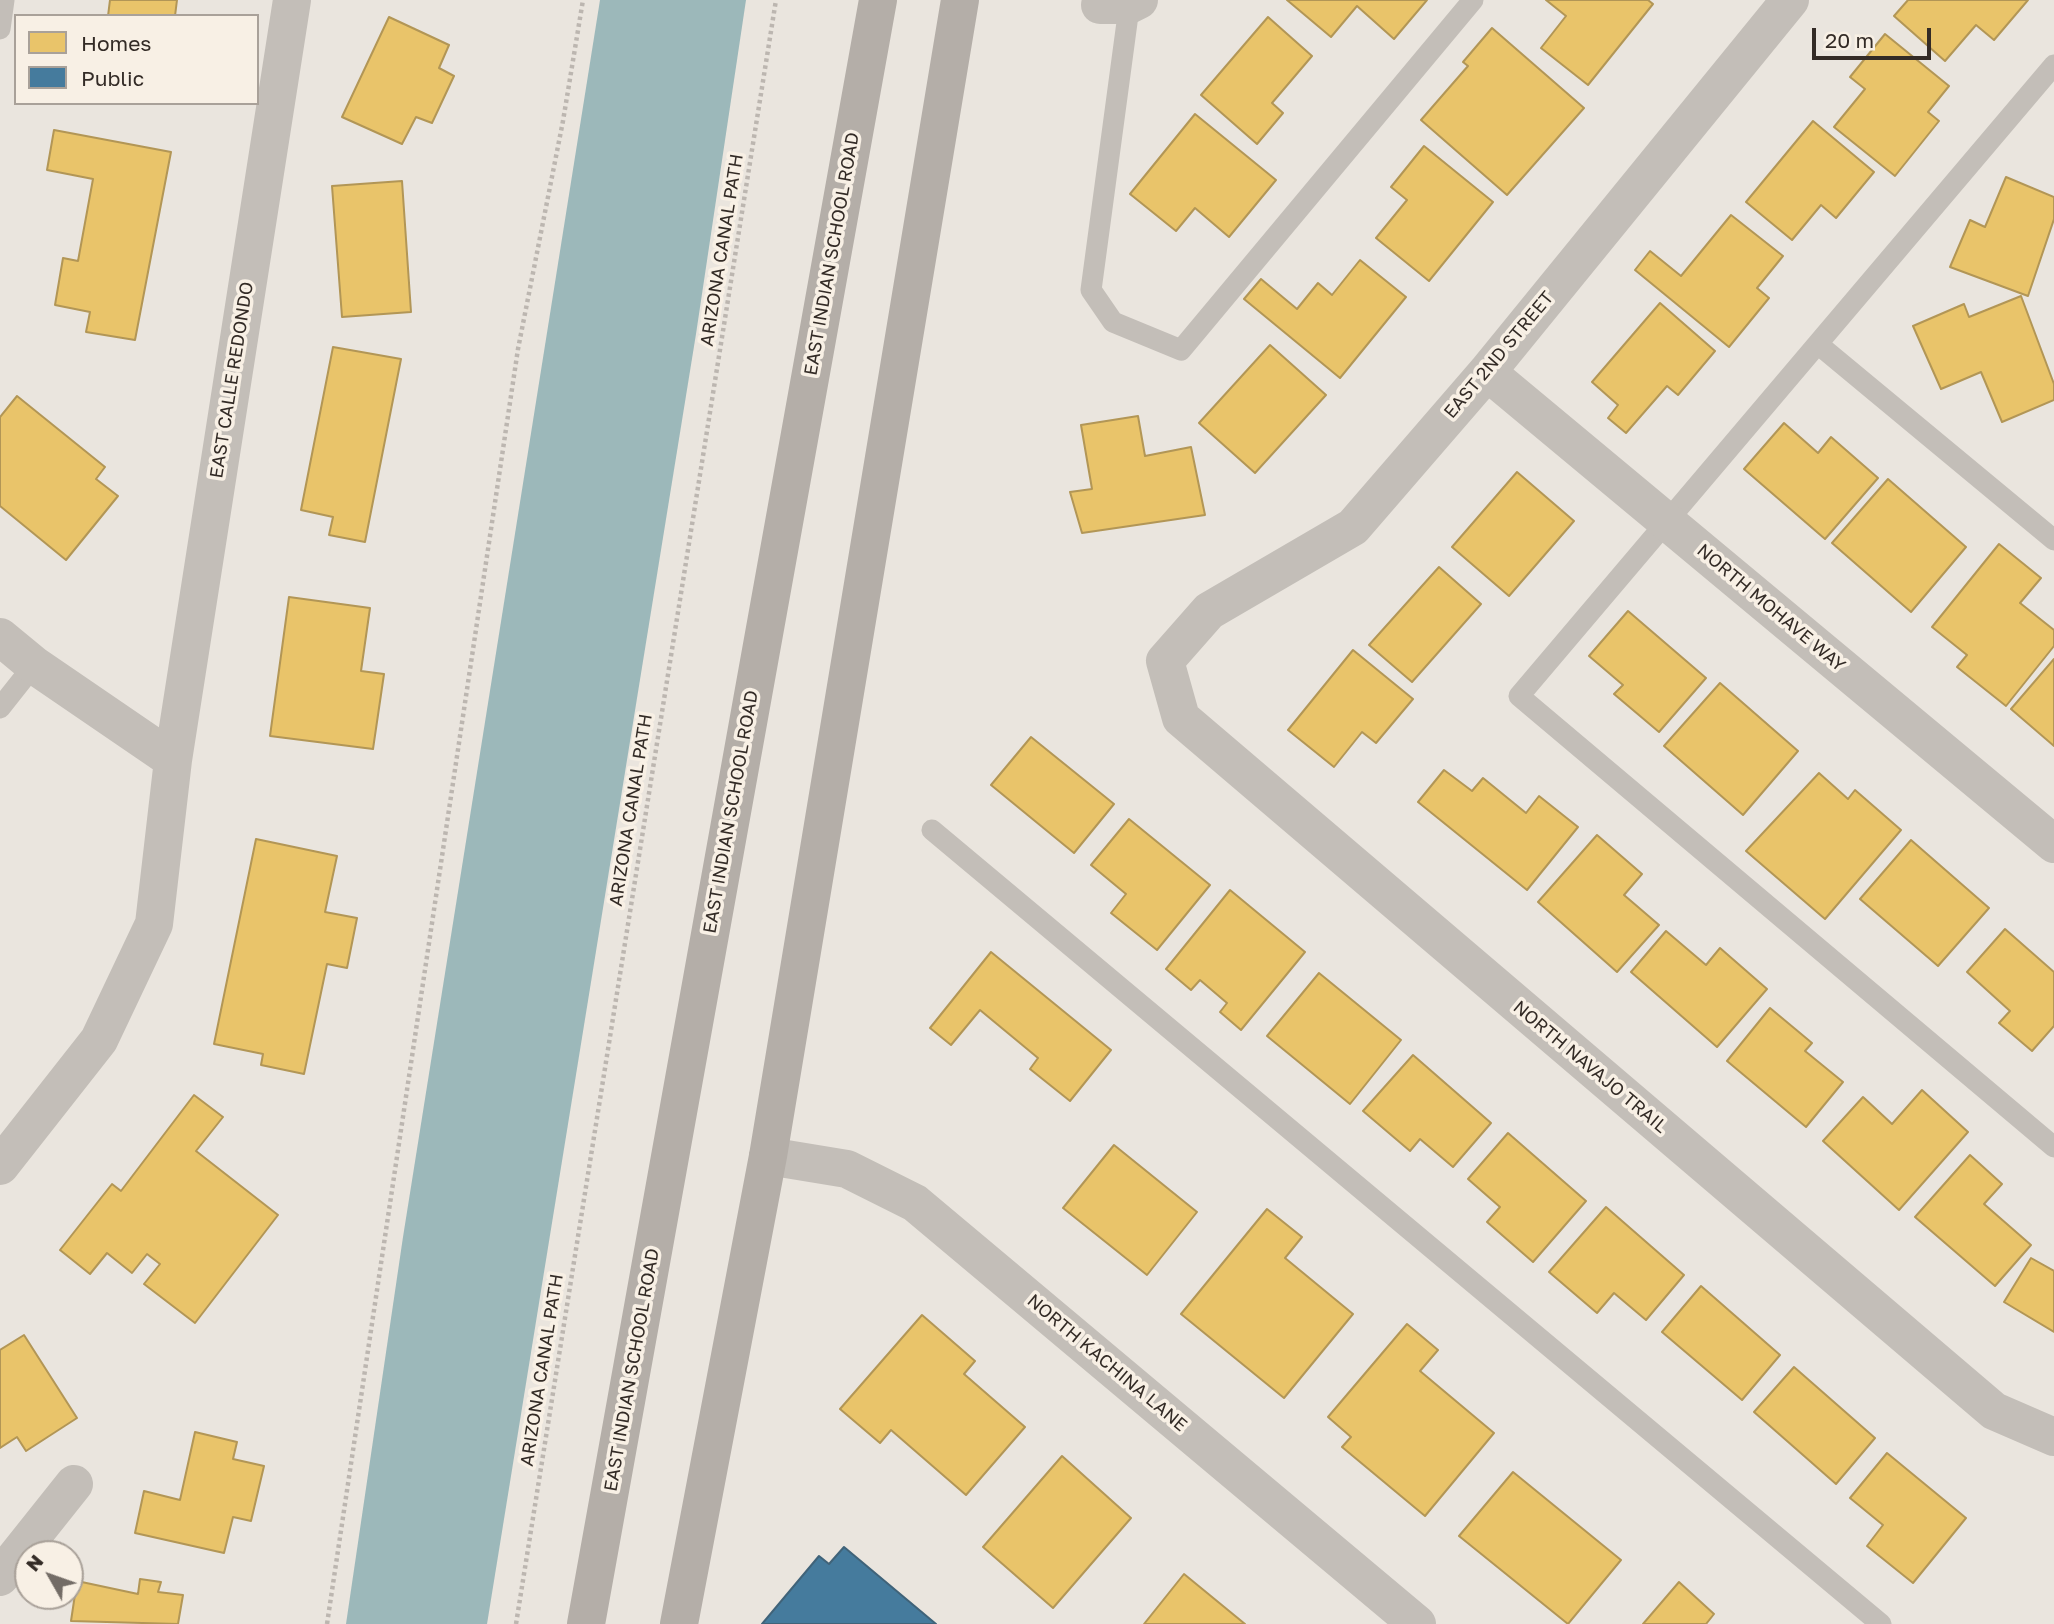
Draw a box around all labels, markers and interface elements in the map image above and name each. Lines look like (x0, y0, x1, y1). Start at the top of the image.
legend (14, 14, 259, 105)
scale bar (1816, 14, 1935, 58)
text: 20 m (1825, 27, 1874, 53)
text: Homes (81, 30, 151, 56)
text: Public (81, 65, 144, 91)
street label: EAST INDIAN SCHOOL ROAD (800, 131, 864, 377)
street label: ARIZONA CANAL PATH (696, 152, 748, 348)
street label: EAST CALLE REDONDO (206, 280, 258, 480)
street label: EAST 2ND STREET (1440, 287, 1558, 423)
street label: NORTH MOHAVE WAY (1692, 540, 1850, 676)
street label: EAST INDIAN SCHOOL ROAD (699, 689, 763, 935)
street label: ARIZONA CANAL PATH (605, 712, 657, 908)
street label: NORTH NAVAJO TRAIL (1509, 996, 1671, 1138)
street label: EAST INDIAN SCHOOL ROAD (600, 1247, 664, 1493)
street label: ARIZONA CANAL PATH (516, 1272, 568, 1468)
street label: NORTH KACHINA LANE (1023, 1290, 1191, 1436)
north arrow (14, 1540, 84, 1610)
text: N (21, 1550, 48, 1575)

